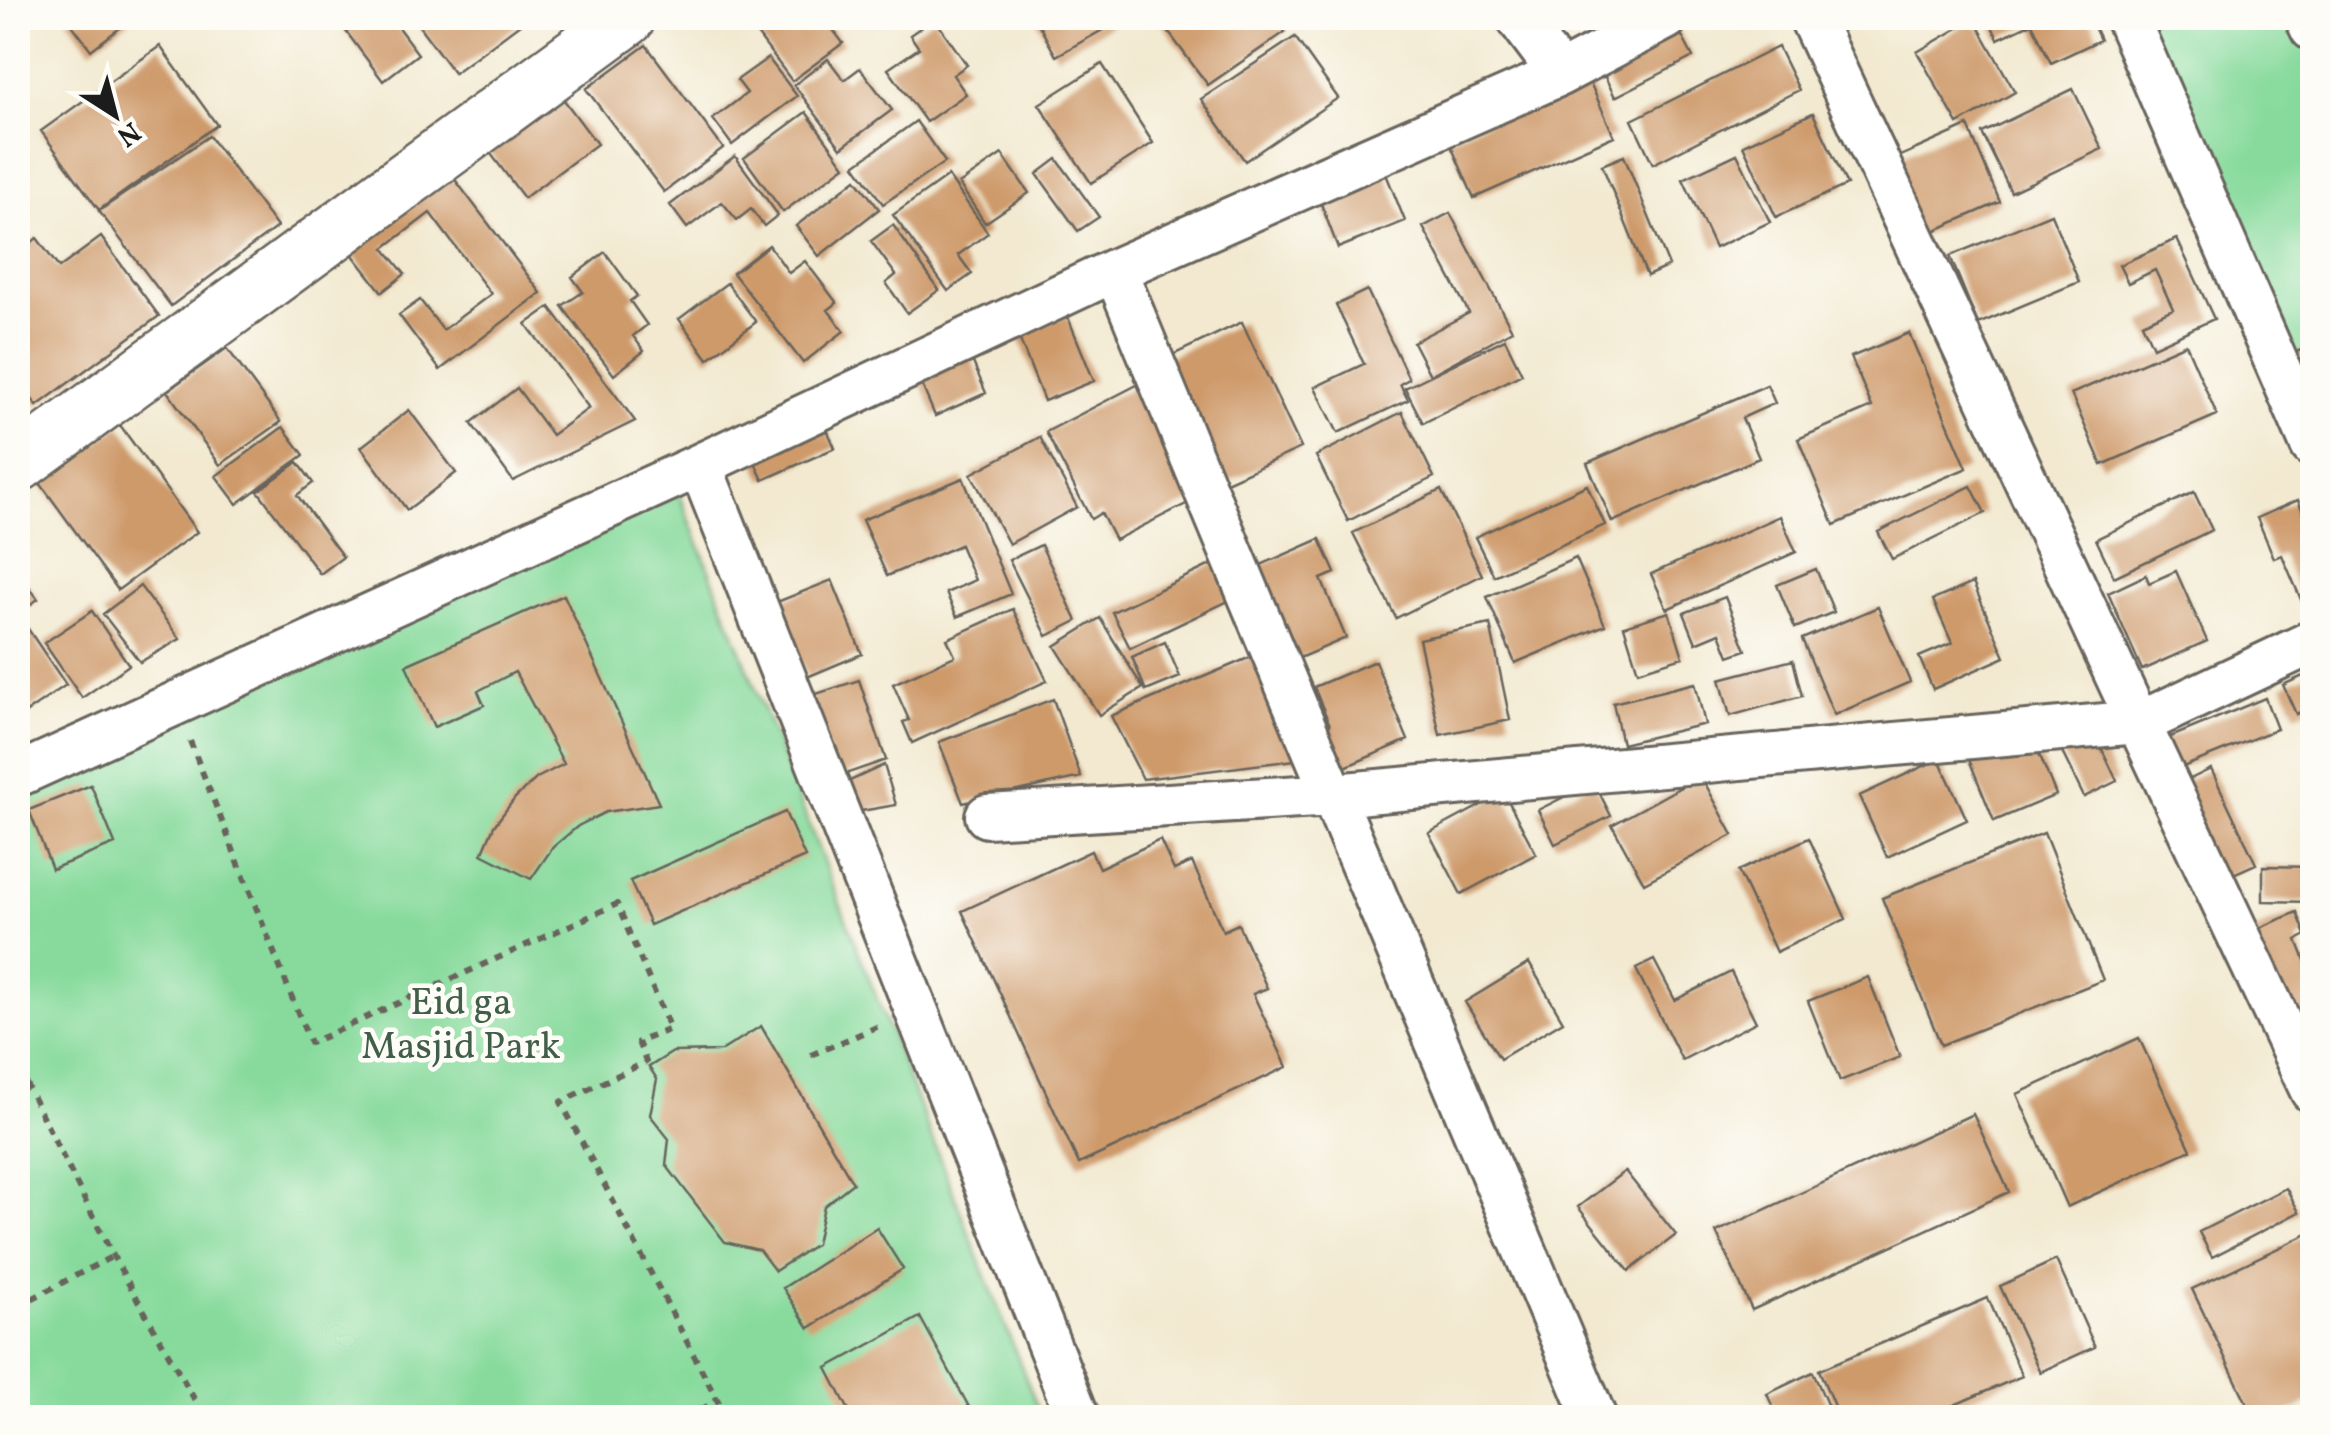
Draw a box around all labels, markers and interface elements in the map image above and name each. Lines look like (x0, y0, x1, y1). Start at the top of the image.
north arrow (65, 65, 165, 165)
text: N (109, 111, 148, 155)
park label: Eid ga Masjid Park (361, 978, 561, 1075)

